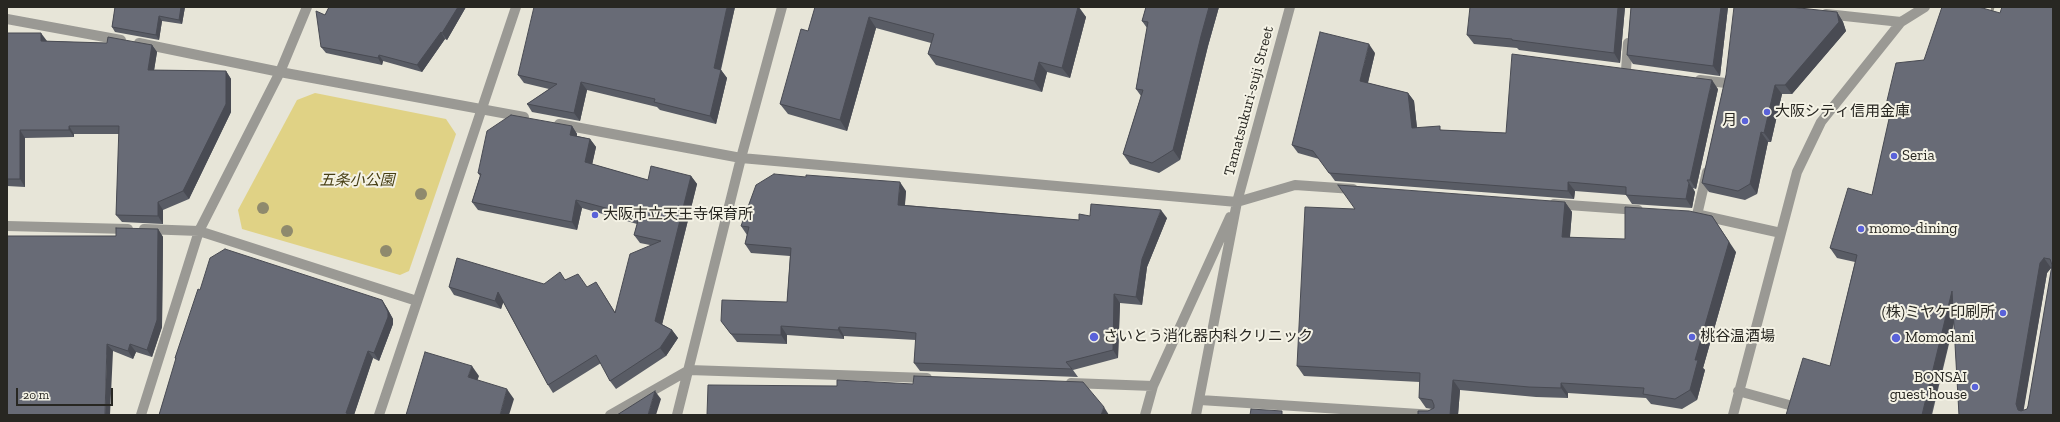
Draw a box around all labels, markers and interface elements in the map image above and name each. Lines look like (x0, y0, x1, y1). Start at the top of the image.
street label: Tamatsukuri-suji Street (1220, 24, 1278, 178)
place label: 大阪シティ信用金庫 (1775, 103, 1910, 121)
marker: 大阪シティ信用金庫 (1762, 107, 1772, 117)
place label: 月 (1722, 112, 1737, 130)
marker: 月 (1740, 116, 1750, 126)
place label: Seria (1902, 147, 1935, 165)
marker: Seria (1889, 151, 1899, 161)
park label: 五条小公園 (320, 172, 394, 190)
place label: 大阪市立天王寺保育所 (603, 206, 753, 224)
marker: 大阪市立天王寺保育所 (590, 210, 600, 220)
place label: momo-dining (1869, 220, 1958, 238)
marker: momo-dining (1856, 224, 1866, 234)
place label: (株)ミヤケ印刷所 (1882, 304, 1995, 322)
marker: (株)ミヤケ印刷所 (1998, 308, 2008, 318)
place label: さいとう消化器内科クリニック (1103, 328, 1313, 346)
place label: 桃谷温酒場 (1700, 328, 1775, 346)
place label: Momodani (1905, 329, 1974, 347)
marker: さいとう消化器内科クリニック (1088, 331, 1100, 343)
marker: 桃谷温酒場 (1687, 332, 1697, 342)
marker: Momodani (1890, 332, 1902, 344)
place label: BONSAI guest house (1890, 369, 1967, 404)
scale bar (18, 380, 115, 406)
marker: BONSAI guest house (1970, 382, 1980, 392)
text: 20 m (23, 388, 49, 402)

